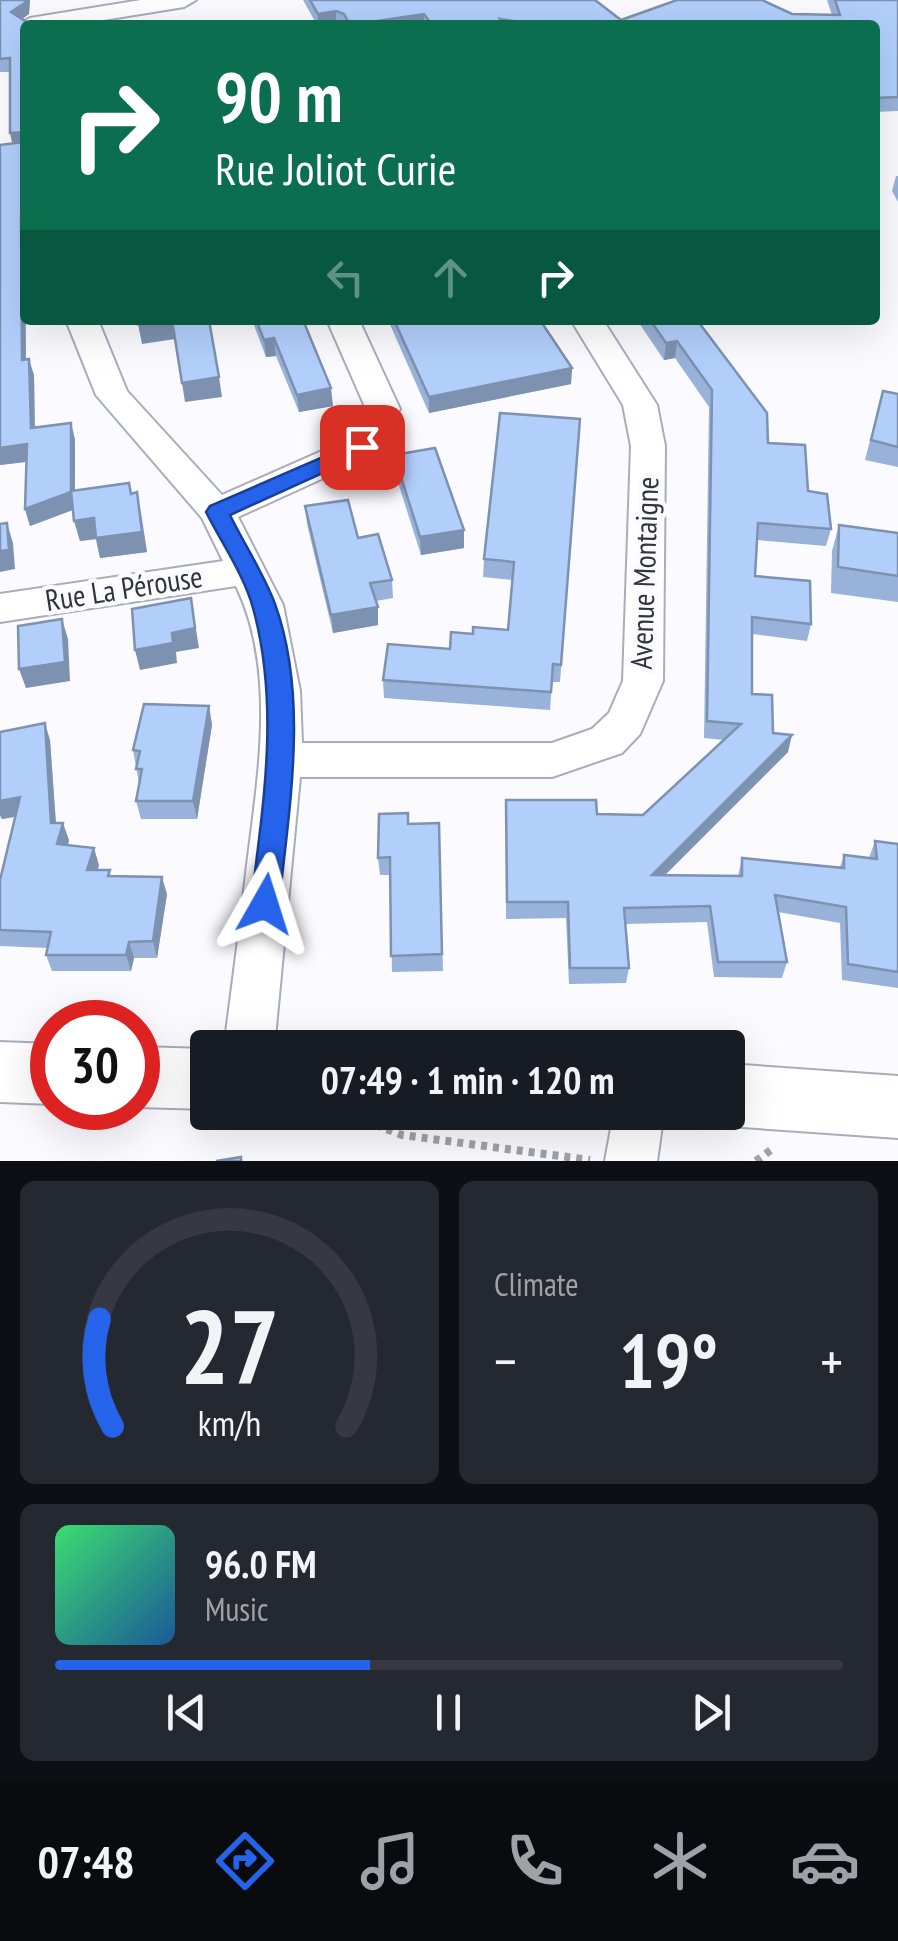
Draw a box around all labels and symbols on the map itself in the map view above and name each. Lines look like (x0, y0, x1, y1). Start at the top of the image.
pin (320, 405, 405, 490)
street label: Avenue Montaigne (621, 476, 666, 670)
street label: Rue La Pérouse (43, 556, 205, 619)
position arrow (213, 852, 317, 956)
speed limit sign: 30 (30, 1000, 160, 1130)

